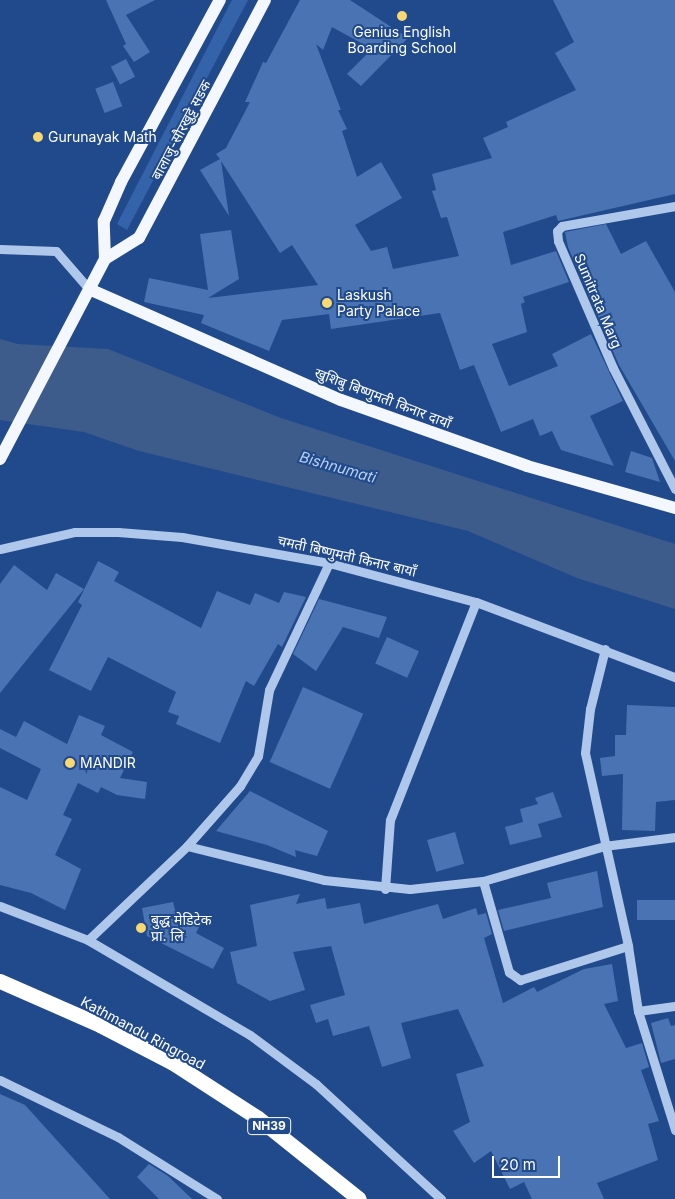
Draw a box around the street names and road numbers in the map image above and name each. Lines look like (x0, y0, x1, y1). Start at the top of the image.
street label: बालाजु-सौरखुट्टे सडक (148, 77, 214, 183)
street label: Sumitrata Marg (570, 251, 626, 351)
street label: खुशिबु बिष्णुमती किनार दायाँ (312, 364, 454, 432)
street label: चमती बिष्णुमती किनार बायाँ (276, 532, 418, 580)
street label: Kathmandu Ringroad (78, 993, 208, 1073)
road number: NH39 (246, 1116, 292, 1136)

